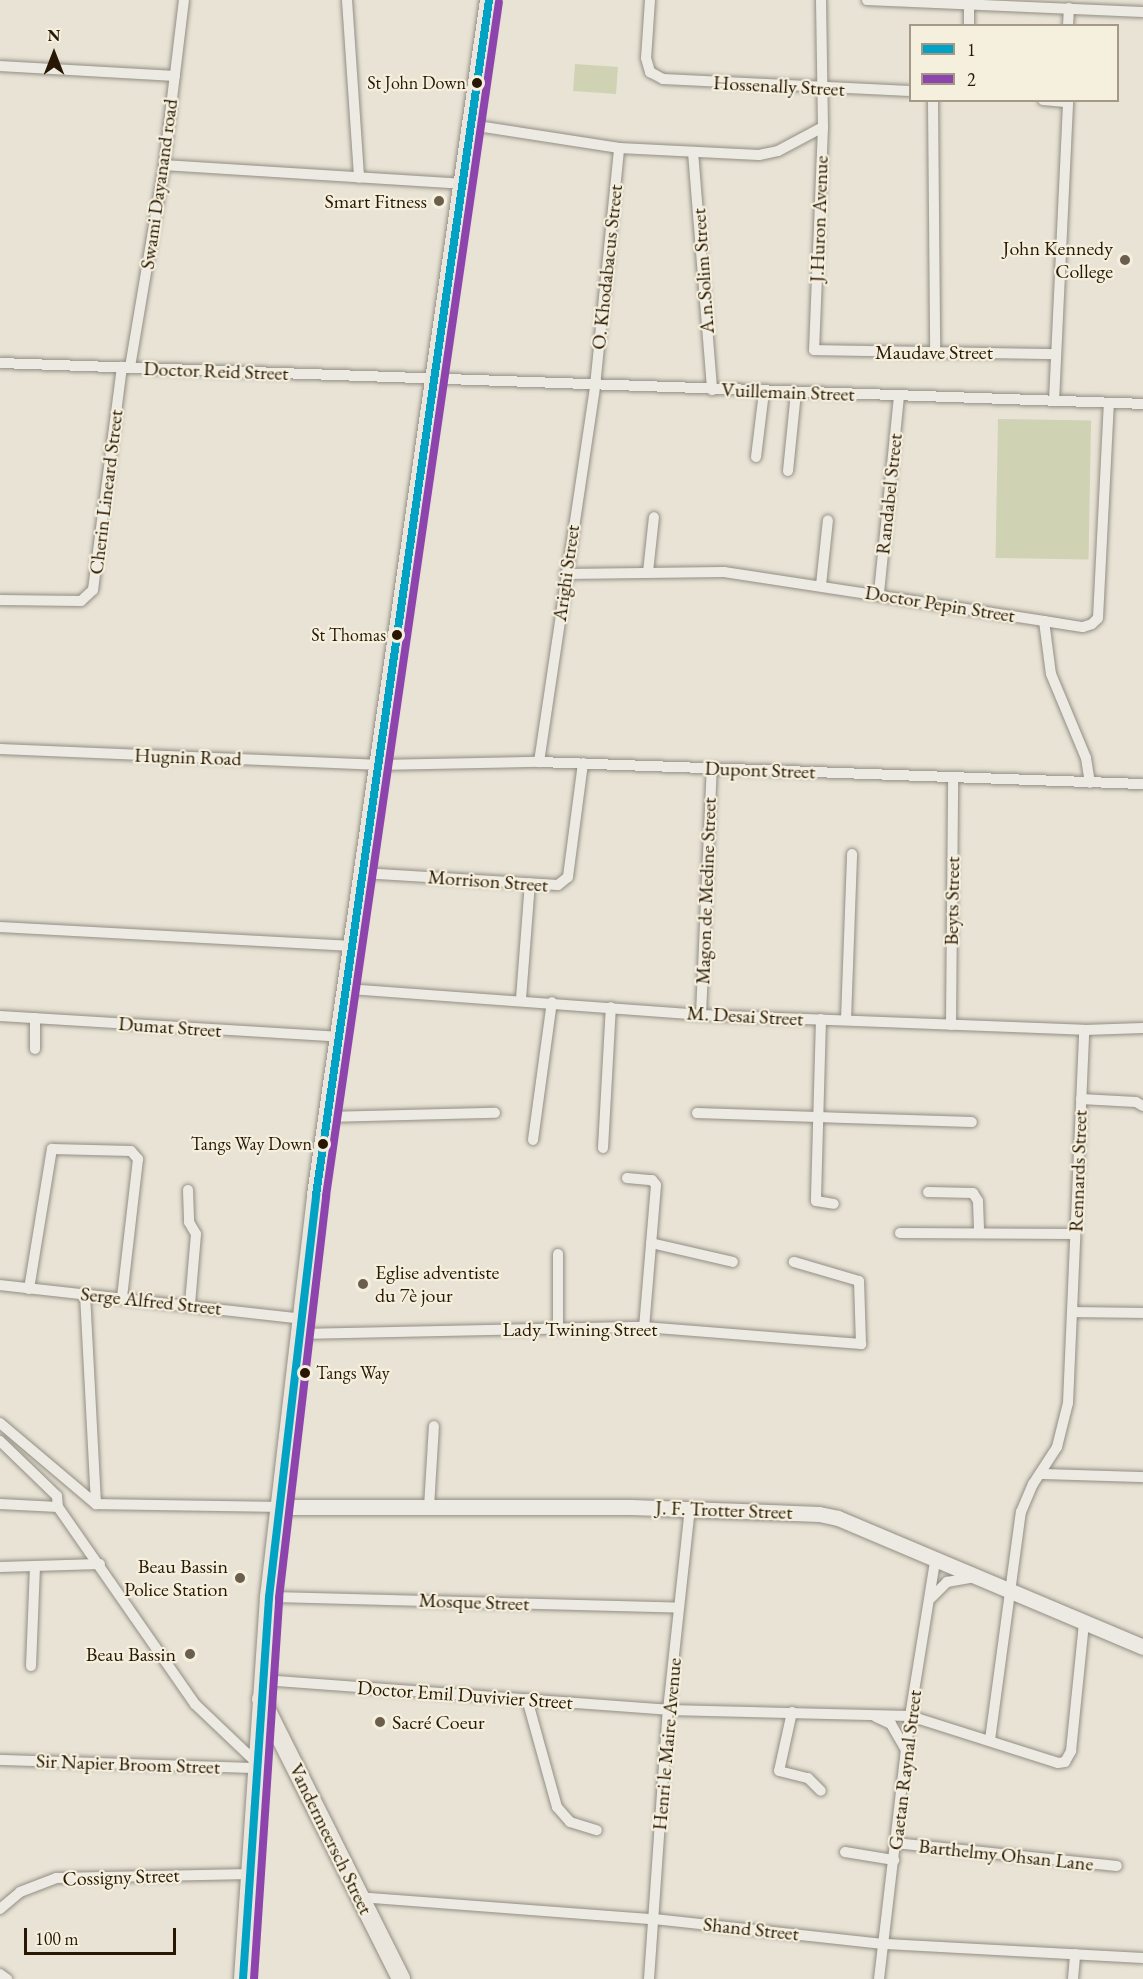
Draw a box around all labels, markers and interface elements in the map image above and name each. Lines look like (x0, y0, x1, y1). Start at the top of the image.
north arrow (24, 24, 84, 84)
legend (909, 24, 1119, 102)
text: N (48, 25, 60, 46)
text: 1 (967, 38, 976, 61)
text: 2 (967, 68, 976, 91)
street label: Hossenally Street (713, 71, 845, 101)
place label: St John Down (367, 72, 466, 94)
marker: St John Down (471, 77, 483, 89)
street label: Swami Dayanand road (135, 97, 183, 271)
street label: J.Huron Avenue (805, 155, 833, 283)
street label: O. Khodabacus Street (586, 183, 628, 351)
place label: Smart Fitness (325, 189, 427, 213)
marker: Smart Fitness (432, 194, 446, 208)
street label: A.n.Solim Street (687, 207, 719, 335)
place label: John Kennedy College (1003, 237, 1113, 284)
marker: John Kennedy College (1118, 253, 1132, 267)
street label: Maudave Street (875, 340, 993, 364)
street label: Doctor Reid Street (143, 356, 289, 386)
street label: Vuillemain Street (721, 378, 855, 406)
street label: Cherin Lineard Street (84, 408, 128, 576)
street label: Randabel Street (871, 432, 907, 556)
street label: Arighi Street (547, 523, 585, 623)
street label: Doctor Pepin Street (863, 580, 1017, 628)
place label: St Thomas (311, 624, 386, 646)
marker: St Thomas (391, 629, 403, 641)
street label: Hugnin Road (134, 743, 242, 771)
street label: Dupont Street (704, 756, 816, 784)
street label: Magon de Medine Street (691, 797, 721, 985)
street label: Beyts Street (939, 856, 965, 946)
street label: Morrison Street (427, 865, 549, 897)
street label: M. Desai Street (686, 1001, 804, 1031)
street label: Dumat Street (118, 1011, 222, 1043)
street label: Rennards Street (1064, 1109, 1092, 1233)
place label: Tangs Way Down (191, 1133, 312, 1155)
marker: Tangs Way Down (317, 1138, 329, 1150)
place label: Eglise adventiste du 7è jour (375, 1260, 499, 1307)
marker: Eglise adventiste du 7è jour (356, 1277, 370, 1291)
street label: Serge Alfred Street (79, 1282, 223, 1320)
street label: Lady Twining Street (502, 1317, 658, 1341)
place label: Tangs Way (316, 1362, 390, 1384)
marker: Tangs Way (299, 1367, 311, 1379)
street label: J. F. Trotter Street (655, 1496, 793, 1524)
place label: Beau Bassin Police Station (124, 1554, 228, 1601)
marker: Beau Bassin Police Station (233, 1571, 247, 1585)
street label: Mosque Street (418, 1588, 530, 1616)
place label: Beau Bassin (86, 1642, 176, 1666)
marker: Beau Bassin (181, 1645, 199, 1663)
street label: Henri le Maire Avenue (648, 1657, 686, 1831)
street label: Doctor Emil Duvivier Street (356, 1675, 574, 1715)
street label: Gaetan Raynal Street (883, 1689, 927, 1851)
place label: Sacré Coeur (392, 1710, 485, 1734)
marker: Sacré Coeur (373, 1715, 387, 1729)
street label: Sir Napier Broom Street (36, 1749, 220, 1779)
street label: Vandermeersch Street (284, 1760, 378, 1918)
street label: Barthelmy Ohsan Lane (917, 1834, 1095, 1876)
street label: Cossigny Street (62, 1863, 180, 1891)
street label: Shand Street (702, 1912, 800, 1946)
scale bar (27, 1916, 178, 1954)
text: 100 m (35, 1927, 79, 1950)

